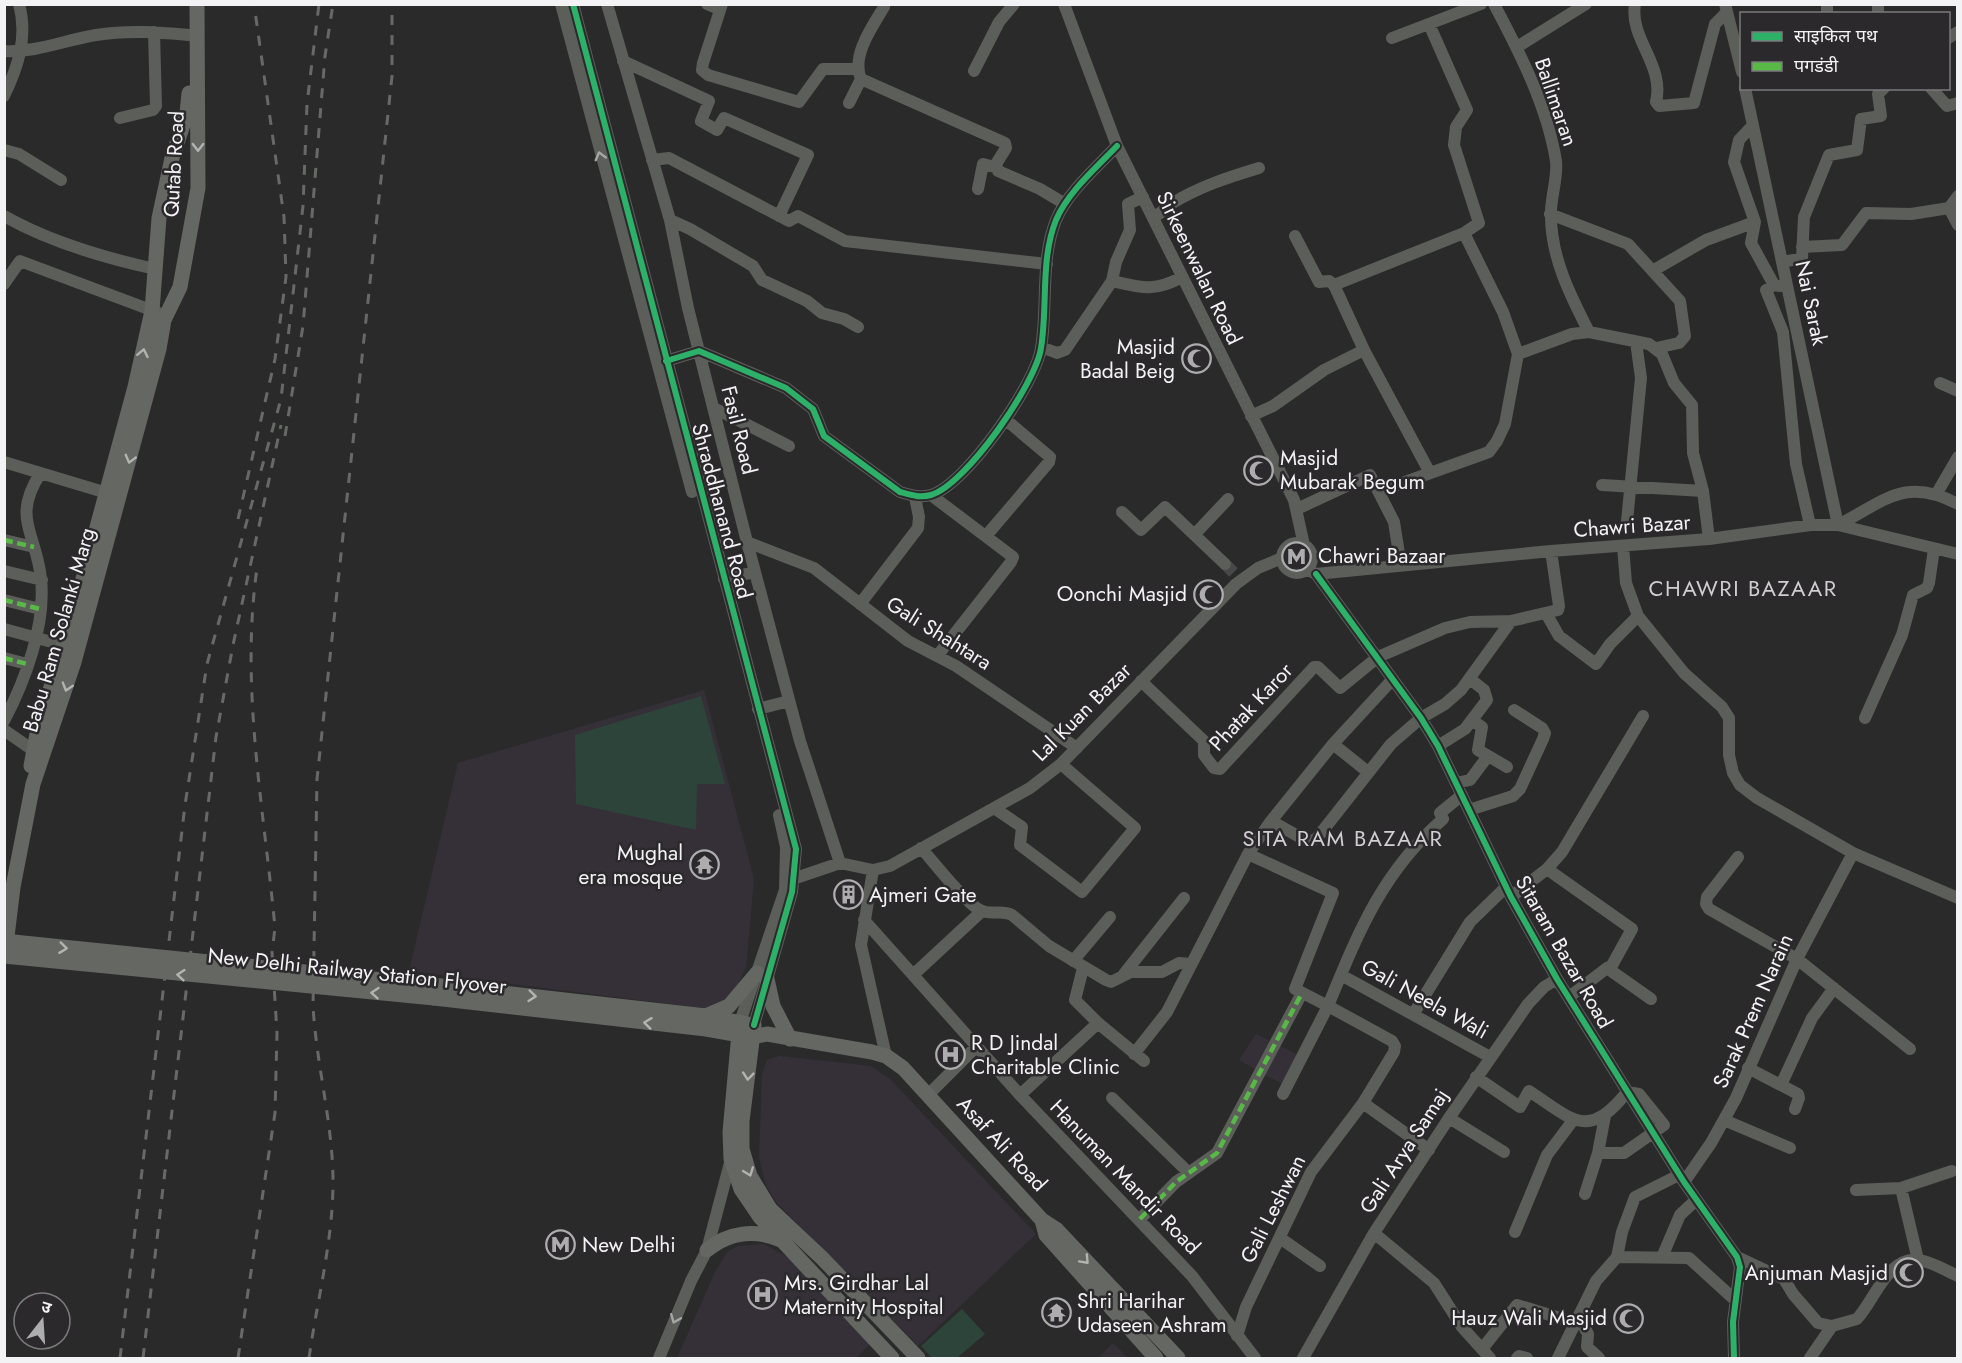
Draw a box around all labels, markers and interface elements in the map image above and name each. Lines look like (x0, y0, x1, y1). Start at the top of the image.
legend (1740, 12, 1950, 90)
text: साइकिल पथ (1794, 23, 1878, 49)
text: पगडंडी (1794, 53, 1839, 79)
street label: Ballimaran (1527, 54, 1585, 150)
street label: Qutab Road (156, 110, 192, 218)
one-way arrow (192, 142, 204, 151)
one-way arrow (595, 151, 608, 161)
street label: Sirkeenwalan Road (1149, 186, 1249, 350)
street label: Nai Sarak (1787, 258, 1835, 349)
place label: Masjid Badal Beig (1080, 332, 1175, 386)
mosque icon: Masjid Badal Beig (1180, 343, 1212, 375)
one-way arrow (135, 349, 148, 359)
street label: Fasil Road (714, 383, 764, 477)
street label: Shraddhanand Road (684, 420, 760, 602)
place label: Masjid Mubarak Begum (1280, 443, 1425, 497)
one-way arrow (125, 453, 138, 463)
mosque icon: Masjid Mubarak Begum (1243, 454, 1275, 486)
street label: Chawri Bazar (1572, 507, 1692, 545)
street label: Babu Ram Solanki Marg (15, 524, 103, 736)
metro station icon: Chawri Bazaar (1281, 540, 1313, 572)
place label: Chawri Bazaar (1318, 541, 1446, 571)
district label: CHAWRI BAZAAR (1648, 572, 1838, 604)
mosque icon: Oonchi Masjid (1192, 578, 1224, 610)
place label: Oonchi Masjid (1057, 579, 1187, 609)
street label: Gali Shahtara (881, 589, 997, 677)
street label: Lal Kuan Bazar (1026, 655, 1139, 768)
street label: Phatak Karor (1202, 656, 1300, 758)
one-way arrow (62, 681, 74, 692)
district label: SITA RAM BAZAAR (1243, 822, 1443, 854)
place label: Mughal era mosque (578, 838, 683, 892)
temple icon: Mughal era mosque (688, 849, 720, 881)
street label: Sitaram Bazar Road (1508, 870, 1620, 1034)
building icon: Ajmeri Gate (832, 879, 864, 911)
place label: Ajmeri Gate (869, 880, 977, 910)
street label: Sarak Prem Narain (1706, 929, 1800, 1093)
street label: New Delhi Railway Station Flyover (206, 940, 509, 1002)
one-way arrow (58, 941, 67, 954)
street label: Gali Neela Wali (1356, 952, 1494, 1046)
one-way arrow (177, 969, 186, 982)
one-way arrow (371, 987, 380, 1000)
one-way arrow (527, 989, 537, 1002)
one-way arrow (643, 1017, 652, 1030)
place label: R D Jindal Charitable Clinic (971, 1028, 1119, 1082)
hospital icon: R D Jindal Charitable Clinic (934, 1039, 966, 1071)
one-way arrow (742, 1071, 754, 1080)
street label: Gali Arya Samaj (1352, 1083, 1456, 1219)
street label: Asaf Ali Road (950, 1090, 1054, 1198)
street label: Hanuman Mandir Road (1043, 1093, 1207, 1261)
street label: Gali Leshwan (1233, 1150, 1313, 1268)
one-way arrow (742, 1166, 754, 1177)
metro station icon: New Delhi (545, 1229, 577, 1261)
place label: New Delhi (582, 1230, 676, 1260)
one-way arrow (1078, 1253, 1089, 1263)
mosque icon: Anjuman Masjid (1893, 1257, 1925, 1289)
place label: Anjuman Masjid (1745, 1258, 1888, 1288)
place label: Mrs. Girdhar Lal Maternity Hospital (784, 1268, 944, 1322)
hospital icon: Mrs. Girdhar Lal Maternity Hospital (747, 1279, 779, 1311)
place label: Shri Harihar Udaseen Ashram (1077, 1286, 1227, 1340)
north arrow (12, 1291, 72, 1351)
text: उ (38, 1295, 55, 1320)
temple icon: Shri Harihar Udaseen Ashram (1040, 1297, 1072, 1329)
mosque icon: Hauz Wali Masjid (1612, 1302, 1644, 1334)
place label: Hauz Wali Masjid (1451, 1303, 1607, 1333)
one-way arrow (670, 1313, 682, 1324)

